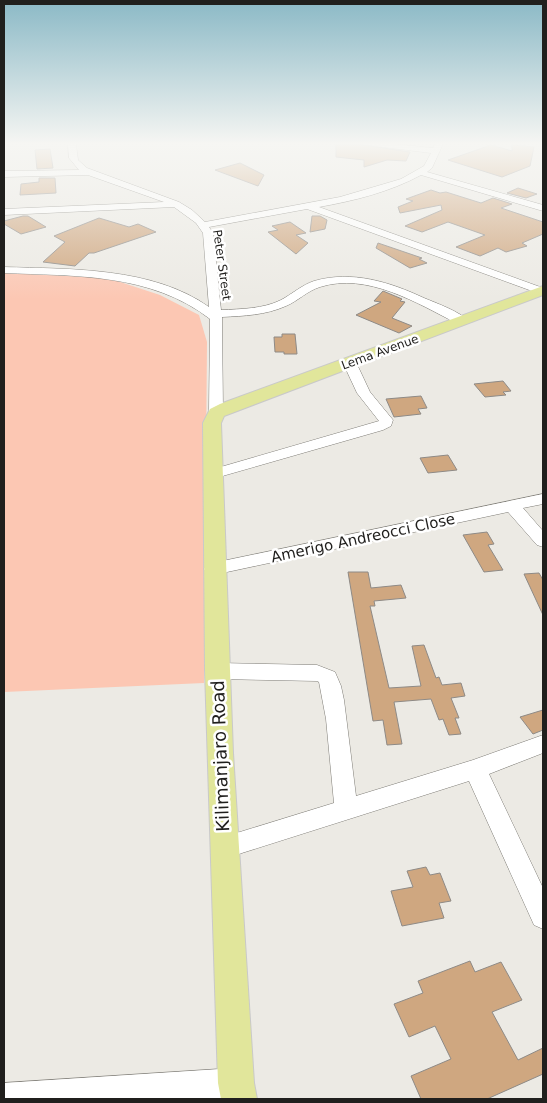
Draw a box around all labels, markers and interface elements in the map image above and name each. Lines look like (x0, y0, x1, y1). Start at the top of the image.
street label: Peter Street (210, 229, 234, 302)
street label: Lema Avenue (339, 332, 421, 372)
street label: Amerigo Andreocci Close (269, 510, 457, 566)
street label: Kilimanjaro Road (207, 680, 233, 832)

